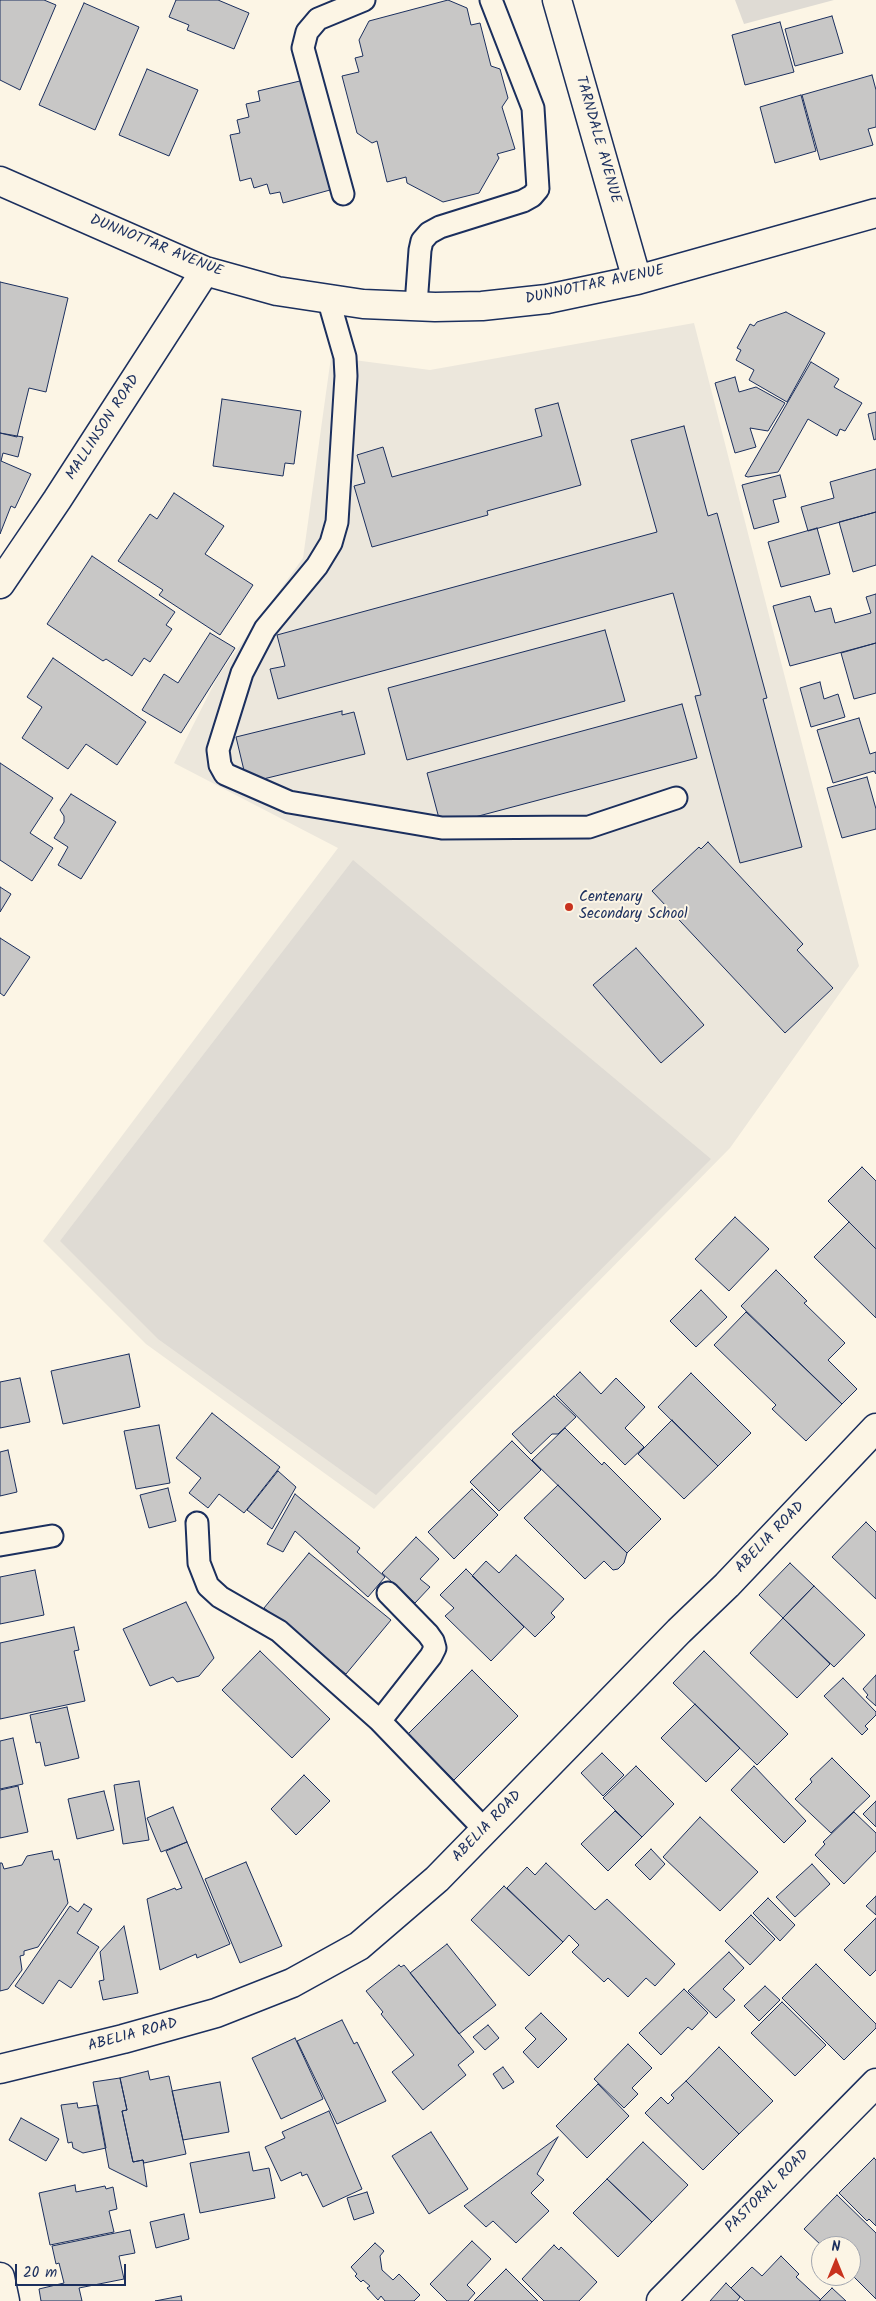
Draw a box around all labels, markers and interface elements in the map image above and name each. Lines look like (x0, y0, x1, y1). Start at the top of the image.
street label: TARNDALE AVENUE (570, 74, 624, 206)
street label: DUNNOTTAR AVENUE (87, 212, 225, 282)
street label: DUNNOTTAR AVENUE (524, 262, 666, 310)
street label: MALLINSON ROAD (63, 372, 145, 484)
place label: Centenary Secondary School (579, 889, 688, 924)
marker: Centenary Secondary School (563, 901, 575, 913)
street label: ABELIA ROAD (733, 1499, 809, 1577)
street label: ABELIA ROAD (450, 1788, 526, 1866)
street label: ABELIA ROAD (86, 2015, 180, 2057)
street label: PASTORAL ROAD (722, 2146, 814, 2238)
north arrow (811, 2236, 861, 2286)
text: N (832, 2236, 840, 2258)
scale bar (18, 2254, 129, 2286)
text: 20 m (23, 2261, 57, 2285)

